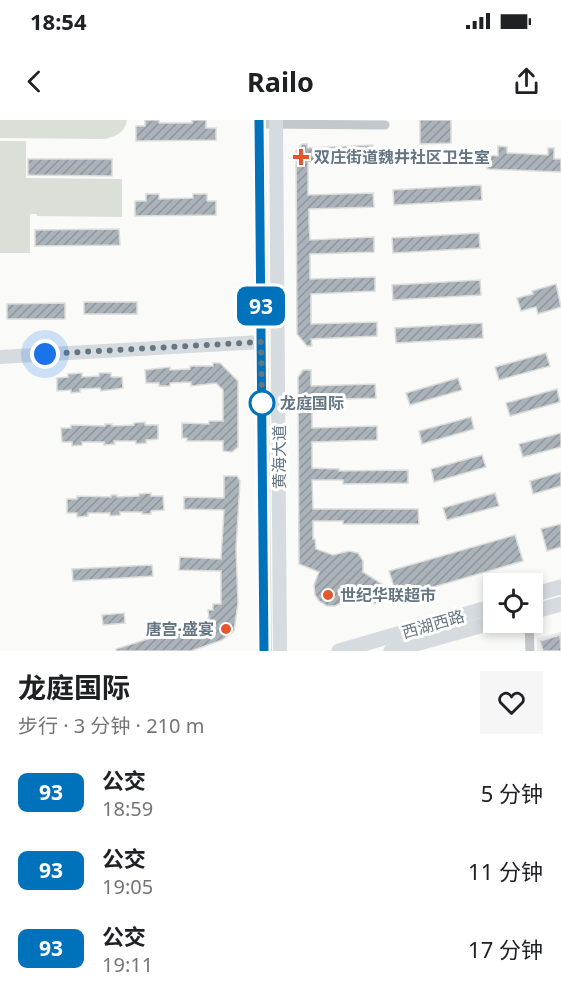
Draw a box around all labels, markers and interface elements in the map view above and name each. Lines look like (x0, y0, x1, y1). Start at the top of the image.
text: 18:54 (30, 6, 87, 36)
text: Railo (247, 63, 314, 100)
icon: back (18, 65, 51, 98)
icon: share (510, 65, 543, 98)
place label: 双庄街道魏井社区卫生室 (314, 146, 490, 168)
marker: 双庄街道魏井社区卫生室 (292, 148, 310, 166)
line badge: 93 (234, 286, 288, 326)
text: 93 (249, 292, 273, 320)
your location (30, 339, 60, 369)
marker: 龙庭国际 (249, 390, 275, 416)
place label: 龙庭国际 (280, 392, 344, 414)
street label: 黄海大道 (268, 425, 290, 489)
map controls (483, 573, 543, 633)
button: locate (483, 573, 543, 633)
place label: 世纪华联超市 (340, 584, 436, 606)
marker: 世纪华联超市 (321, 588, 335, 602)
street label: 西湖西路 (399, 605, 467, 643)
place label: 唐宫·盛宴 (146, 618, 214, 640)
marker: 唐宫·盛宴 (219, 622, 233, 636)
text: 龙庭国际 (18, 668, 130, 706)
button: heart (480, 671, 543, 734)
text: 步行 · 3 分钟 · 210 m (18, 712, 204, 739)
text: 公交 (102, 765, 146, 795)
text: 93 (39, 778, 63, 806)
text: 5 分钟 (481, 778, 543, 808)
text: 18:59 (102, 795, 153, 822)
text: 公交 (102, 843, 146, 873)
text: 93 (39, 856, 63, 884)
text: 11 分钟 (468, 856, 543, 886)
text: 19:05 (102, 873, 153, 900)
text: 公交 (102, 921, 146, 951)
text: 93 (39, 934, 63, 962)
text: 17 分钟 (468, 934, 543, 964)
text: 19:11 (102, 951, 153, 978)

